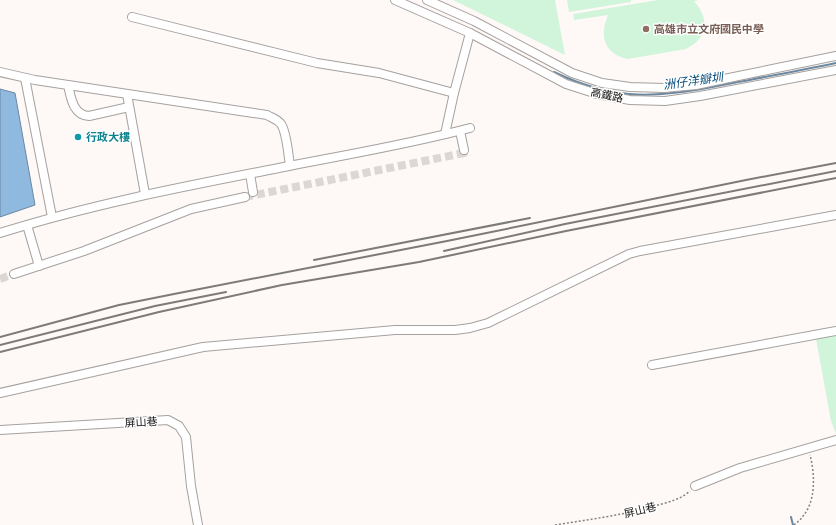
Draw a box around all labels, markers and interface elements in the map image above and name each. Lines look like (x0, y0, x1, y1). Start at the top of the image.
place label: 高雄市立文府國民中學 (654, 23, 764, 36)
marker: 高雄市立文府國民中學 (641, 24, 651, 34)
water label: 洲仔洋瓣圳 (662, 70, 726, 92)
street label: 高鐵路 (589, 86, 624, 105)
place label: 行政大樓 (86, 131, 130, 144)
marker: 行政大樓 (73, 132, 83, 142)
street label: 屏山巷 (124, 415, 158, 430)
street label: 屏山巷 (623, 500, 658, 521)

